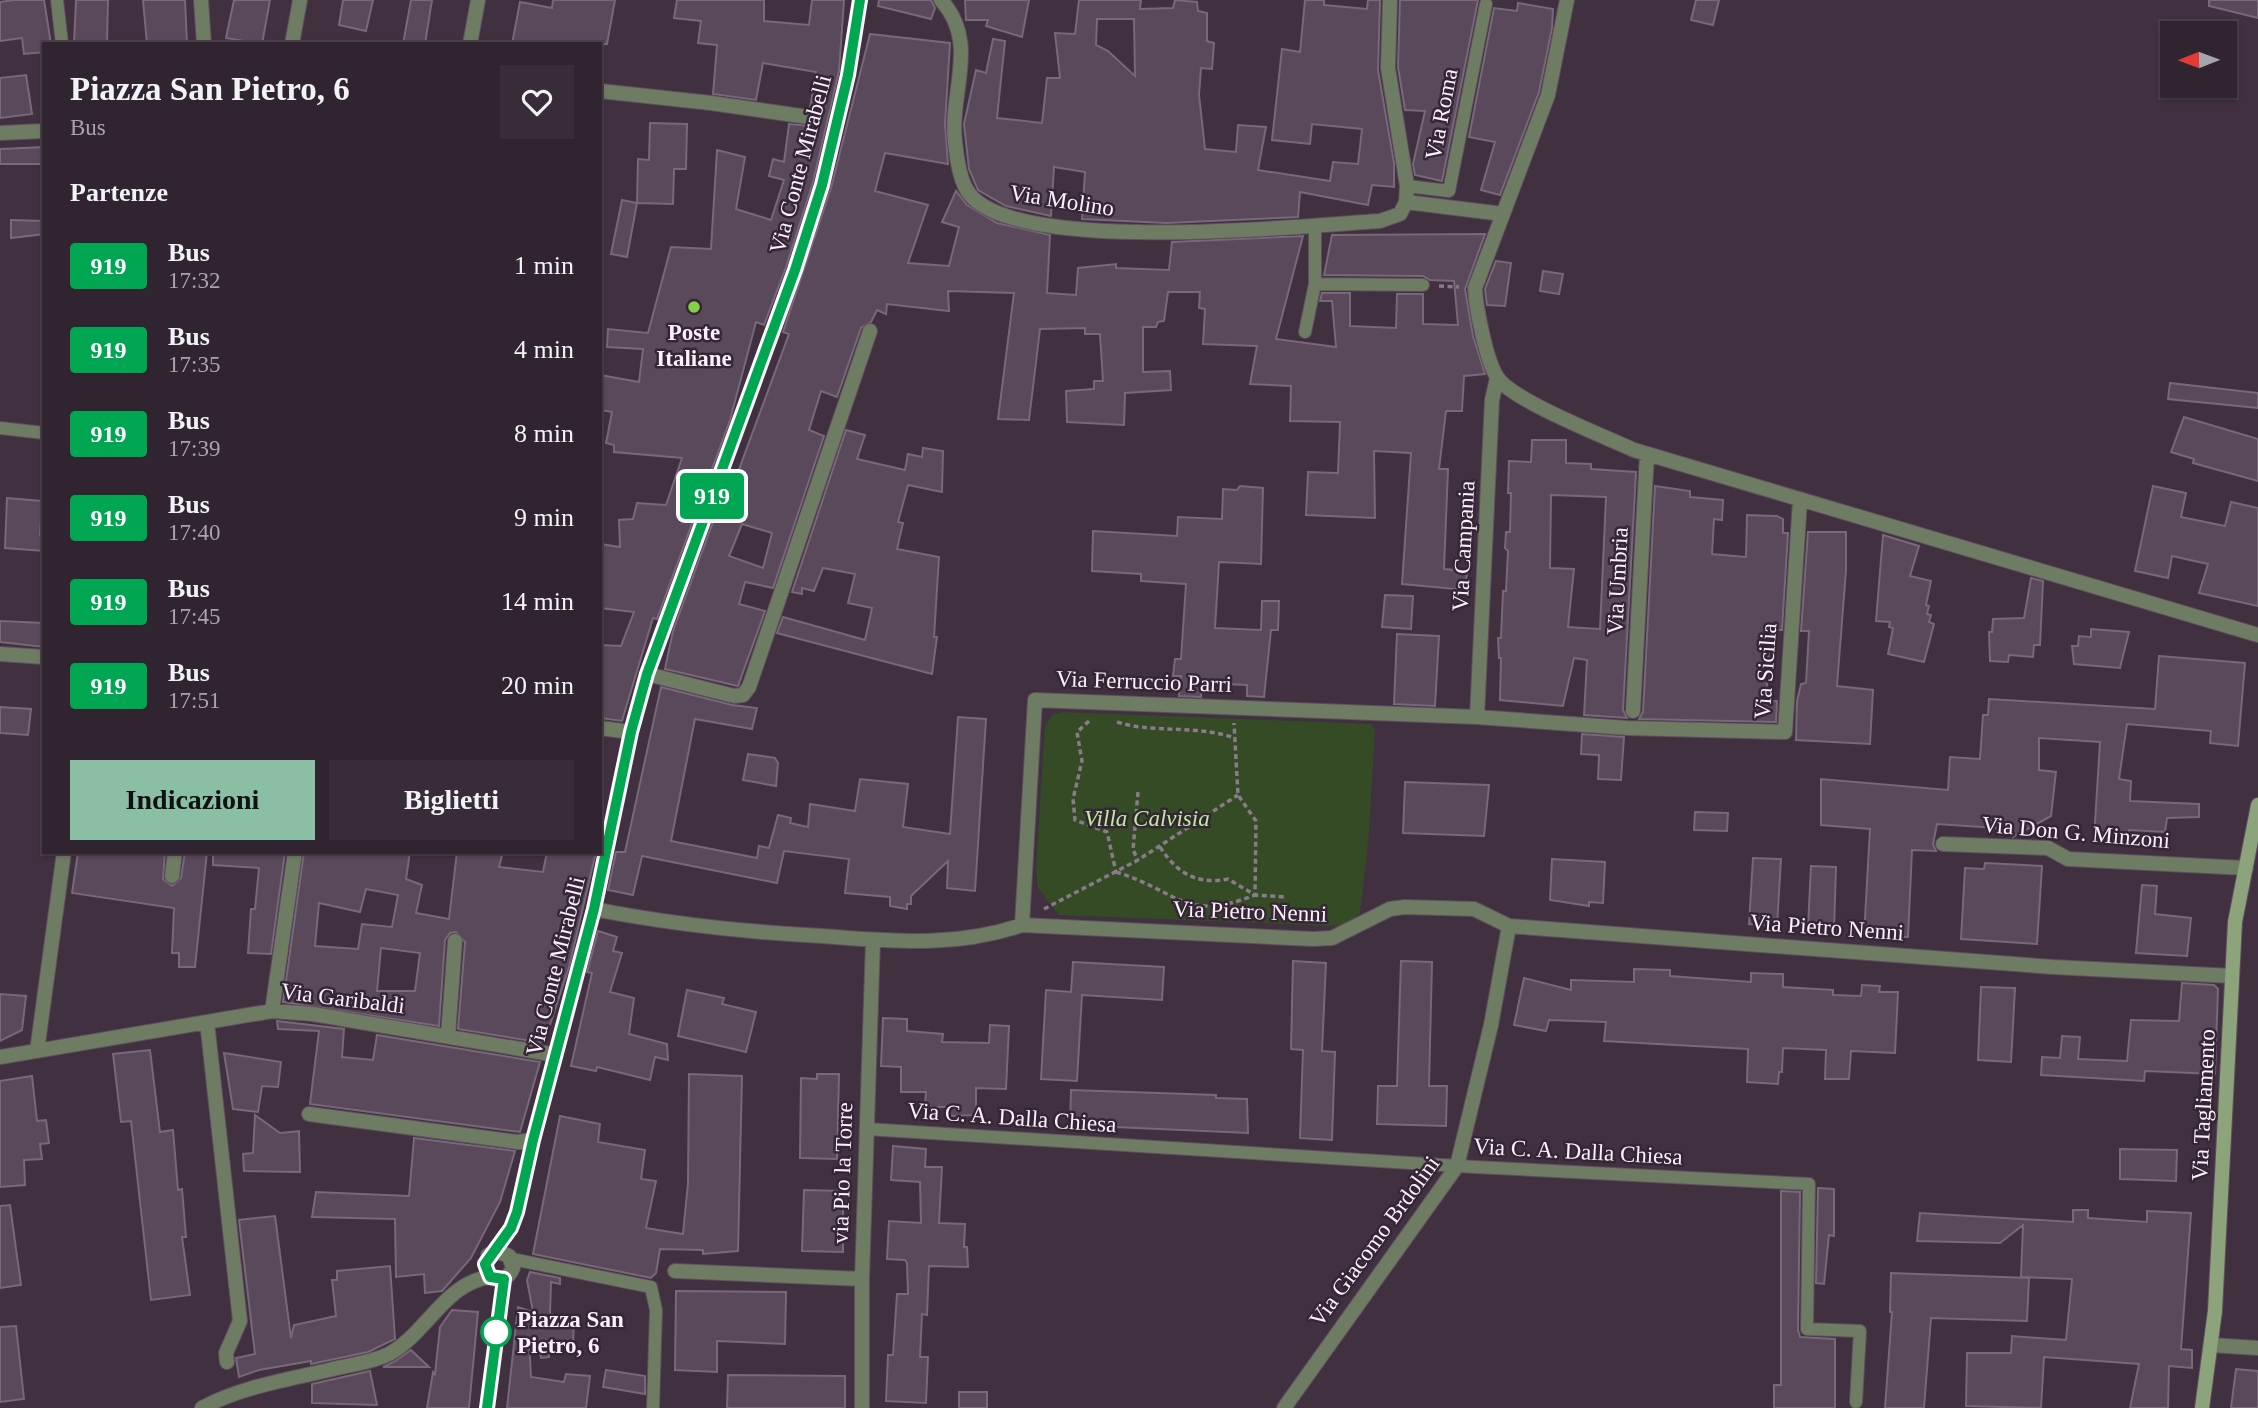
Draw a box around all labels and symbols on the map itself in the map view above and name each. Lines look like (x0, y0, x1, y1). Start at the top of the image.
north arrow (2160, 21, 2236, 98)
street label: Via Roma (1420, 66, 1463, 162)
street label: Via Conte Mirabelli (765, 72, 836, 256)
street label: Via Molino (1008, 180, 1116, 221)
marker: Poste Italiane (686, 299, 702, 315)
place label: Poste Italiane (656, 320, 732, 371)
line badge: 919 (672, 473, 752, 519)
street label: Via Campania (1448, 480, 1479, 612)
street label: Via Umbria (1602, 527, 1633, 636)
street label: Via Sicilia (1750, 622, 1781, 720)
street label: Via Ferruccio Parri (1056, 666, 1232, 697)
park label: Villa Calvisia (1084, 806, 1210, 831)
street label: Via Don G. Minzoni (1981, 812, 2171, 853)
street label: Via Conte Mirabelli (521, 874, 590, 1058)
street label: Via Pietro Nenni (1172, 896, 1328, 927)
street label: Via Pietro Nenni (1749, 910, 1905, 945)
street label: Via Garibaldi (280, 979, 406, 1018)
street label: Via Tagliamento (2187, 1029, 2220, 1181)
street label: Via C. A. Dalla Chiesa (907, 1098, 1117, 1137)
street label: via Pio la Torre (828, 1102, 857, 1244)
street label: Via C. A. Dalla Chiesa (1473, 1134, 1683, 1169)
street label: Via Giacomo Brdolini (1304, 1151, 1445, 1331)
place label: Piazza San Pietro, 6 (517, 1307, 624, 1358)
marker: Piazza San Pietro, 6 (481, 1317, 511, 1347)

